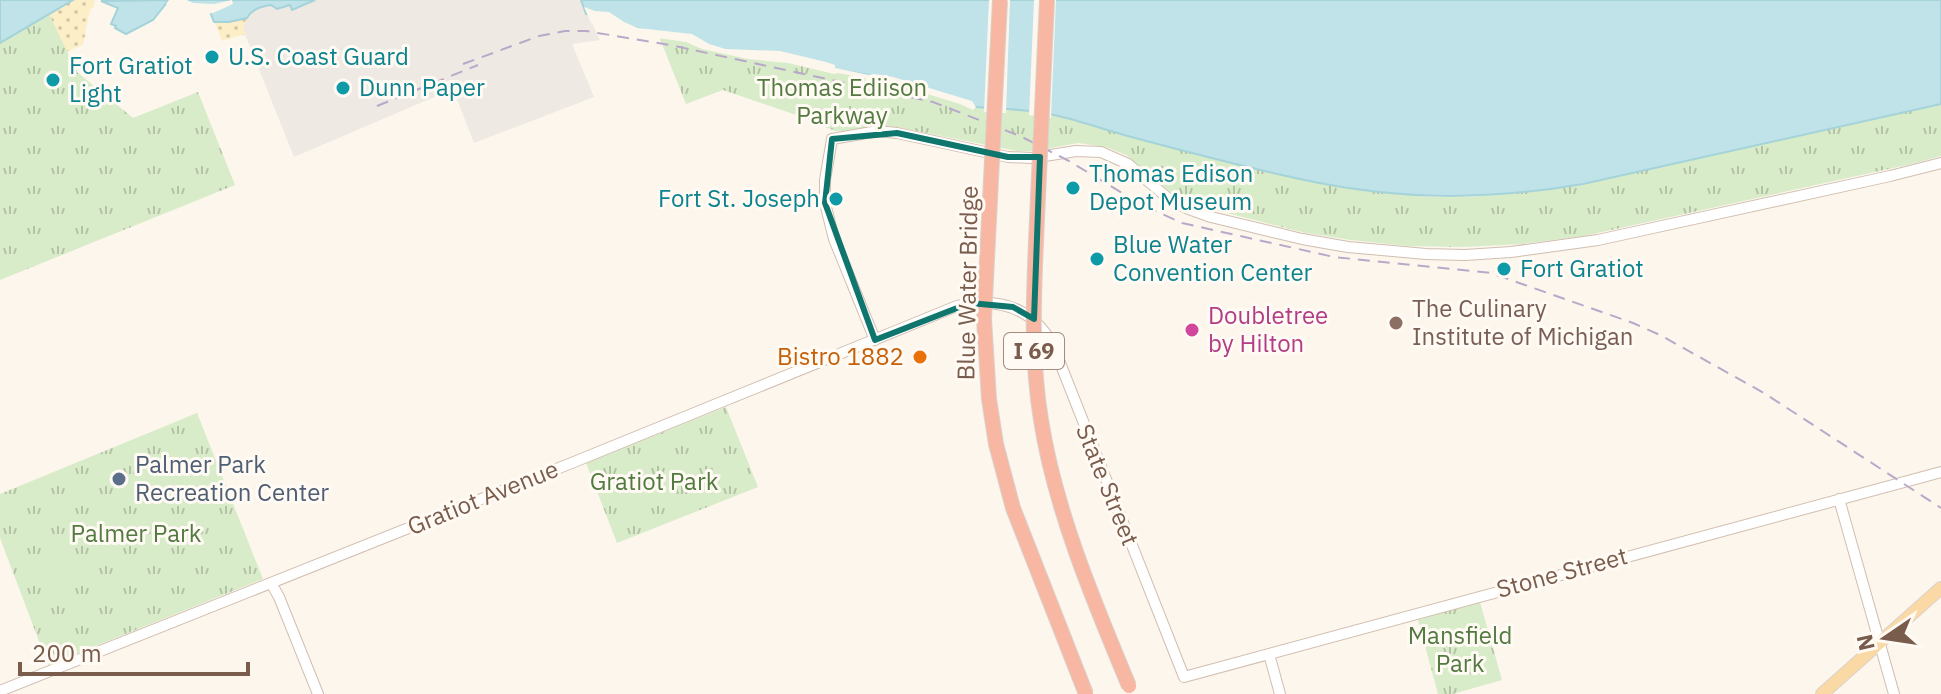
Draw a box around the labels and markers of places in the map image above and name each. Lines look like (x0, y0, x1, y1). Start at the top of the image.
place label: U.S. Coast Guard (228, 40, 409, 72)
marker: U.S. Coast Guard (203, 48, 221, 66)
place label: Fort Gratiot Light (69, 49, 193, 109)
marker: Fort Gratiot Light (44, 71, 62, 89)
place label: Dunn Paper (359, 71, 485, 103)
marker: Dunn Paper (334, 79, 352, 97)
place label: Thomas Edison Depot Museum (1089, 157, 1253, 217)
marker: Thomas Edison Depot Museum (1064, 179, 1082, 197)
place label: Fort St. Joseph (658, 182, 820, 214)
marker: Fort St. Joseph (827, 190, 845, 208)
place label: Blue Water Convention Center (1113, 228, 1313, 288)
marker: Blue Water Convention Center (1088, 250, 1106, 268)
place label: Fort Gratiot (1520, 252, 1644, 284)
marker: Fort Gratiot (1495, 260, 1513, 278)
place label: The Culinary Institute of Michigan (1412, 292, 1633, 352)
place label: Doubletree by Hilton (1208, 299, 1328, 359)
marker: The Culinary Institute of Michigan (1387, 314, 1405, 332)
marker: Doubletree by Hilton (1183, 321, 1201, 339)
place label: Bistro 1882 (777, 340, 904, 372)
marker: Bistro 1882 (911, 348, 929, 366)
place label: Palmer Park Recreation Center (135, 448, 329, 508)
marker: Palmer Park Recreation Center (110, 470, 128, 488)

